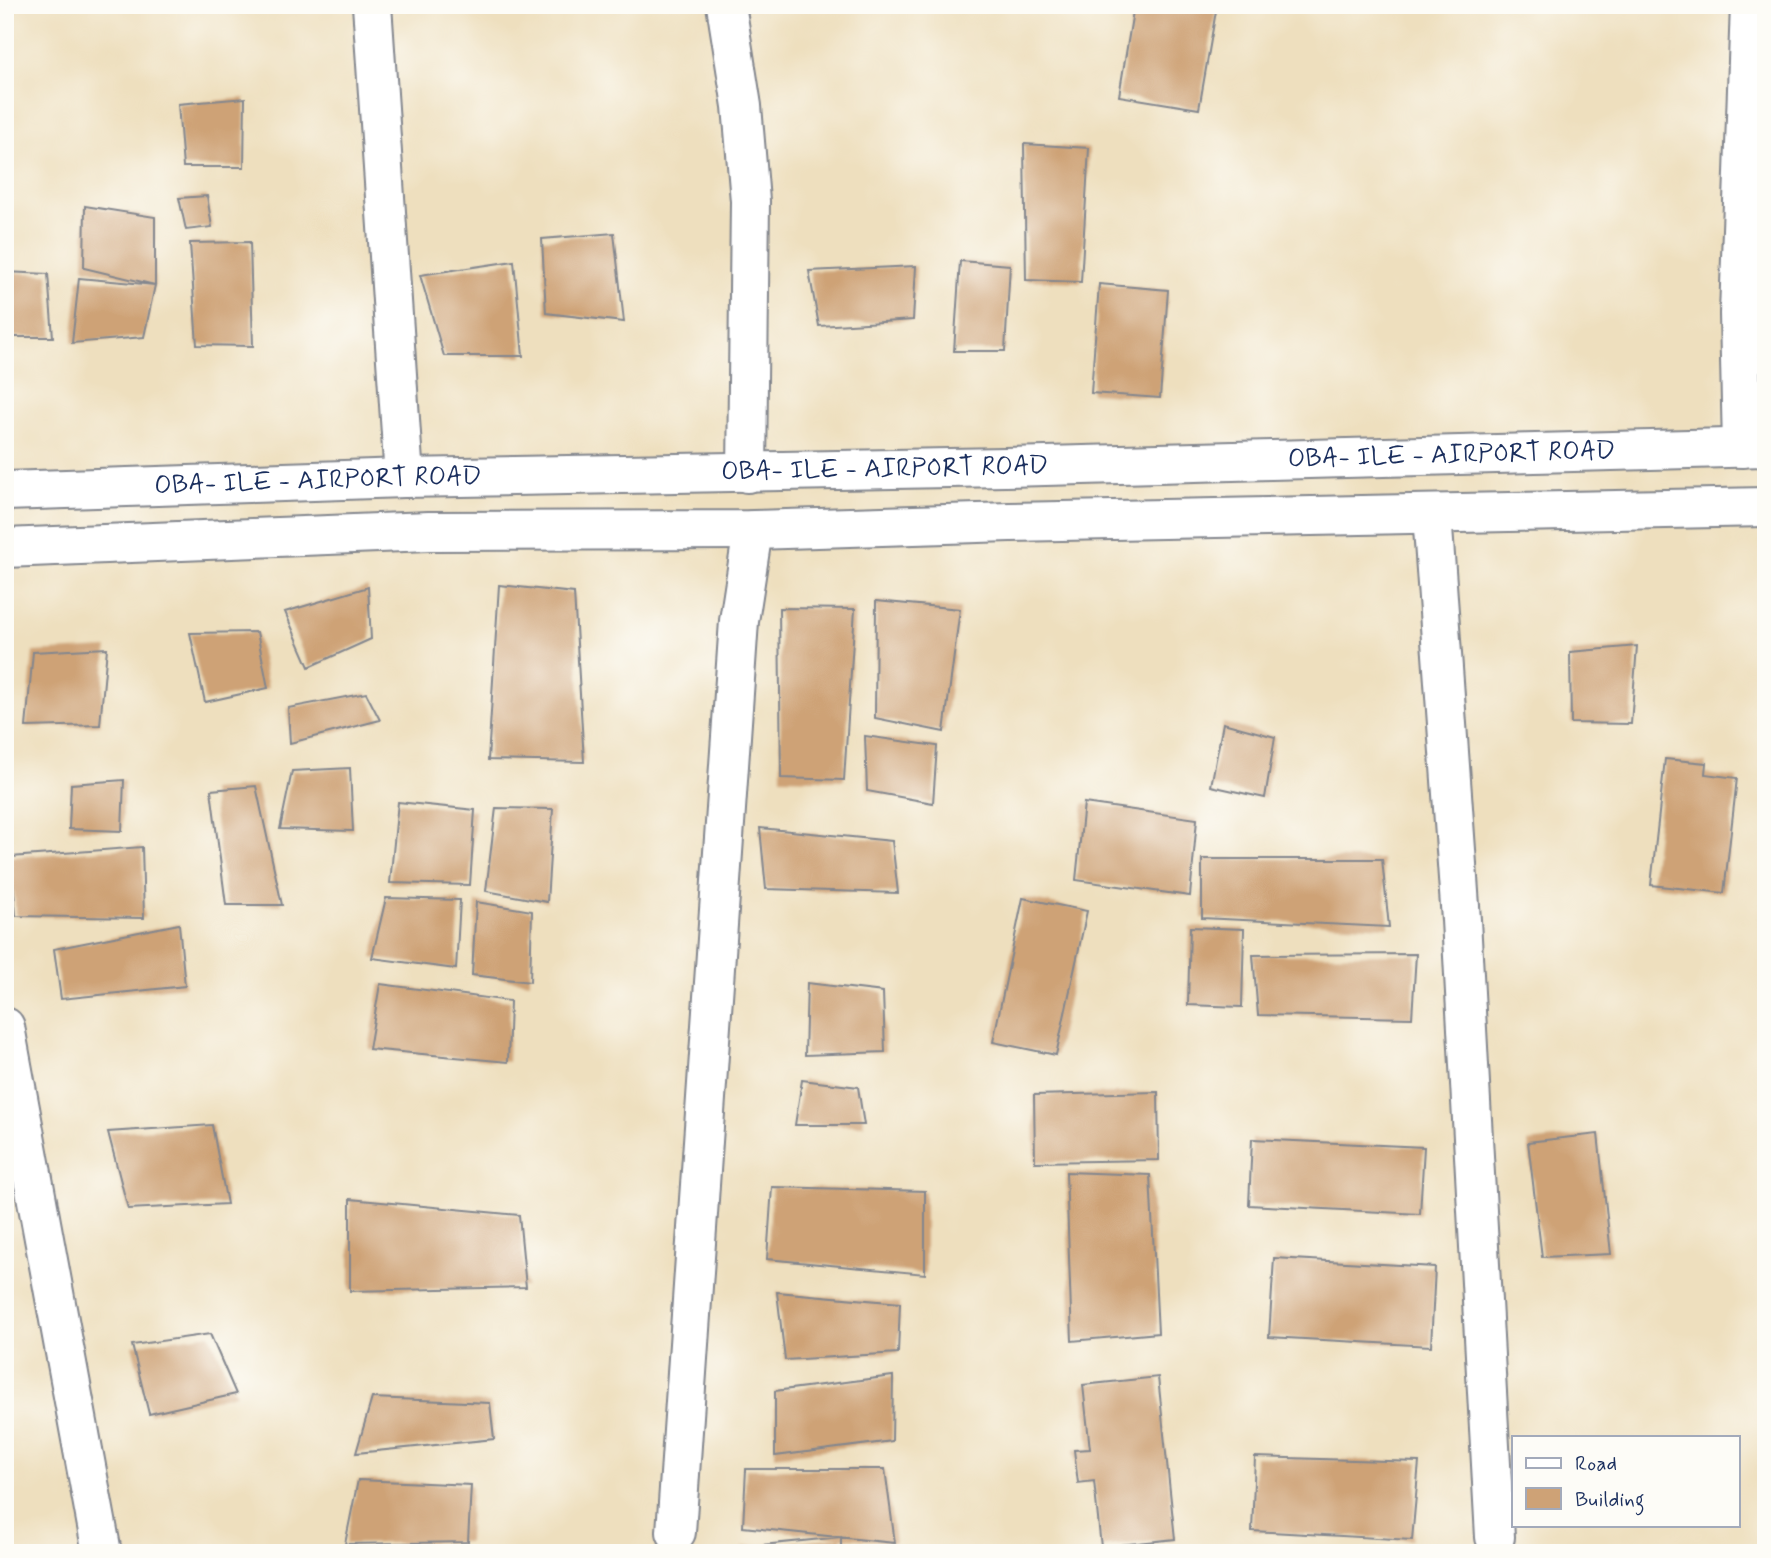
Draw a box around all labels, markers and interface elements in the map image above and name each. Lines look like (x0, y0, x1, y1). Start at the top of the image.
street label: OBA- ILE - AIRPORT ROAD (1287, 434, 1616, 477)
street label: OBA- ILE - AIRPORT ROAD (721, 449, 1049, 489)
street label: OBA- ILE - AIRPORT ROAD (154, 460, 482, 503)
legend (1512, 1436, 1740, 1526)
text: Road (1575, 1450, 1617, 1478)
text: Building (1575, 1486, 1645, 1516)

